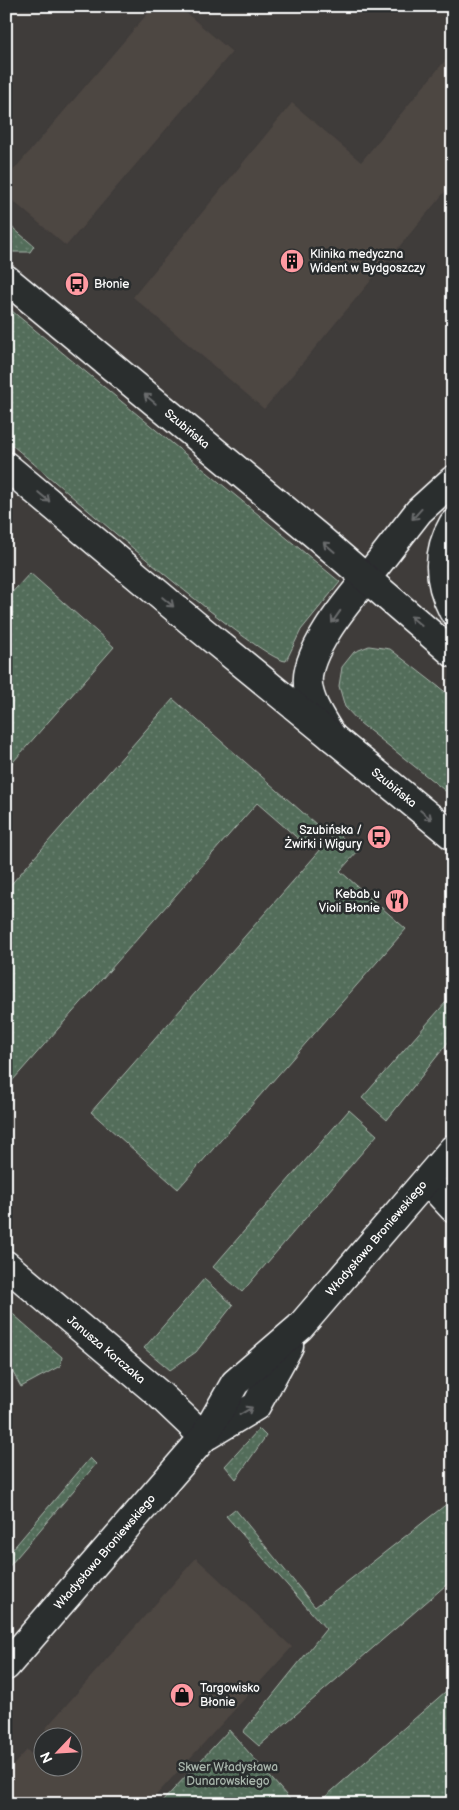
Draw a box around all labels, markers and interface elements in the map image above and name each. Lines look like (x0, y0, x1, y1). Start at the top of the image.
place label: Klinika medyczna Wident w Bydgoszczy (310, 247, 426, 276)
building icon: Klinika medyczna Wident w Bydgoszczy (279, 248, 305, 274)
bus stop icon: Błonie (64, 271, 90, 297)
place label: Błonie (94, 277, 129, 292)
one-way arrow (144, 393, 157, 404)
street label: Szubińska (161, 406, 213, 452)
one-way arrow (37, 492, 50, 503)
one-way arrow (412, 507, 423, 520)
one-way arrow (323, 541, 336, 553)
one-way arrow (161, 596, 174, 608)
one-way arrow (331, 610, 341, 624)
one-way arrow (409, 616, 422, 627)
street label: Szubińska (368, 765, 420, 811)
one-way arrow (419, 809, 432, 820)
place label: Szubińska / Żwirki i Wigury (284, 823, 363, 852)
bus stop icon: Szubińska / Żwirki i Wigury (366, 824, 392, 850)
place label: Kebab u Violi Błonie (319, 887, 380, 916)
restaurant icon: Kebab u Violi Błonie (384, 888, 410, 914)
street label: Władysława Broniewskiego (323, 1177, 431, 1299)
street label: Janusza Korczaka (64, 1313, 148, 1387)
one-way arrow (238, 1406, 252, 1416)
street label: Władysława Broniewskiego (51, 1491, 159, 1613)
place label: Targowisko Błonie (200, 1681, 260, 1710)
shop icon: Targowisko Błonie (169, 1682, 195, 1708)
north arrow (32, 1728, 82, 1778)
text: N (37, 1749, 57, 1766)
park label: Skwer Władysława Dunarowskiego (178, 1760, 278, 1789)

